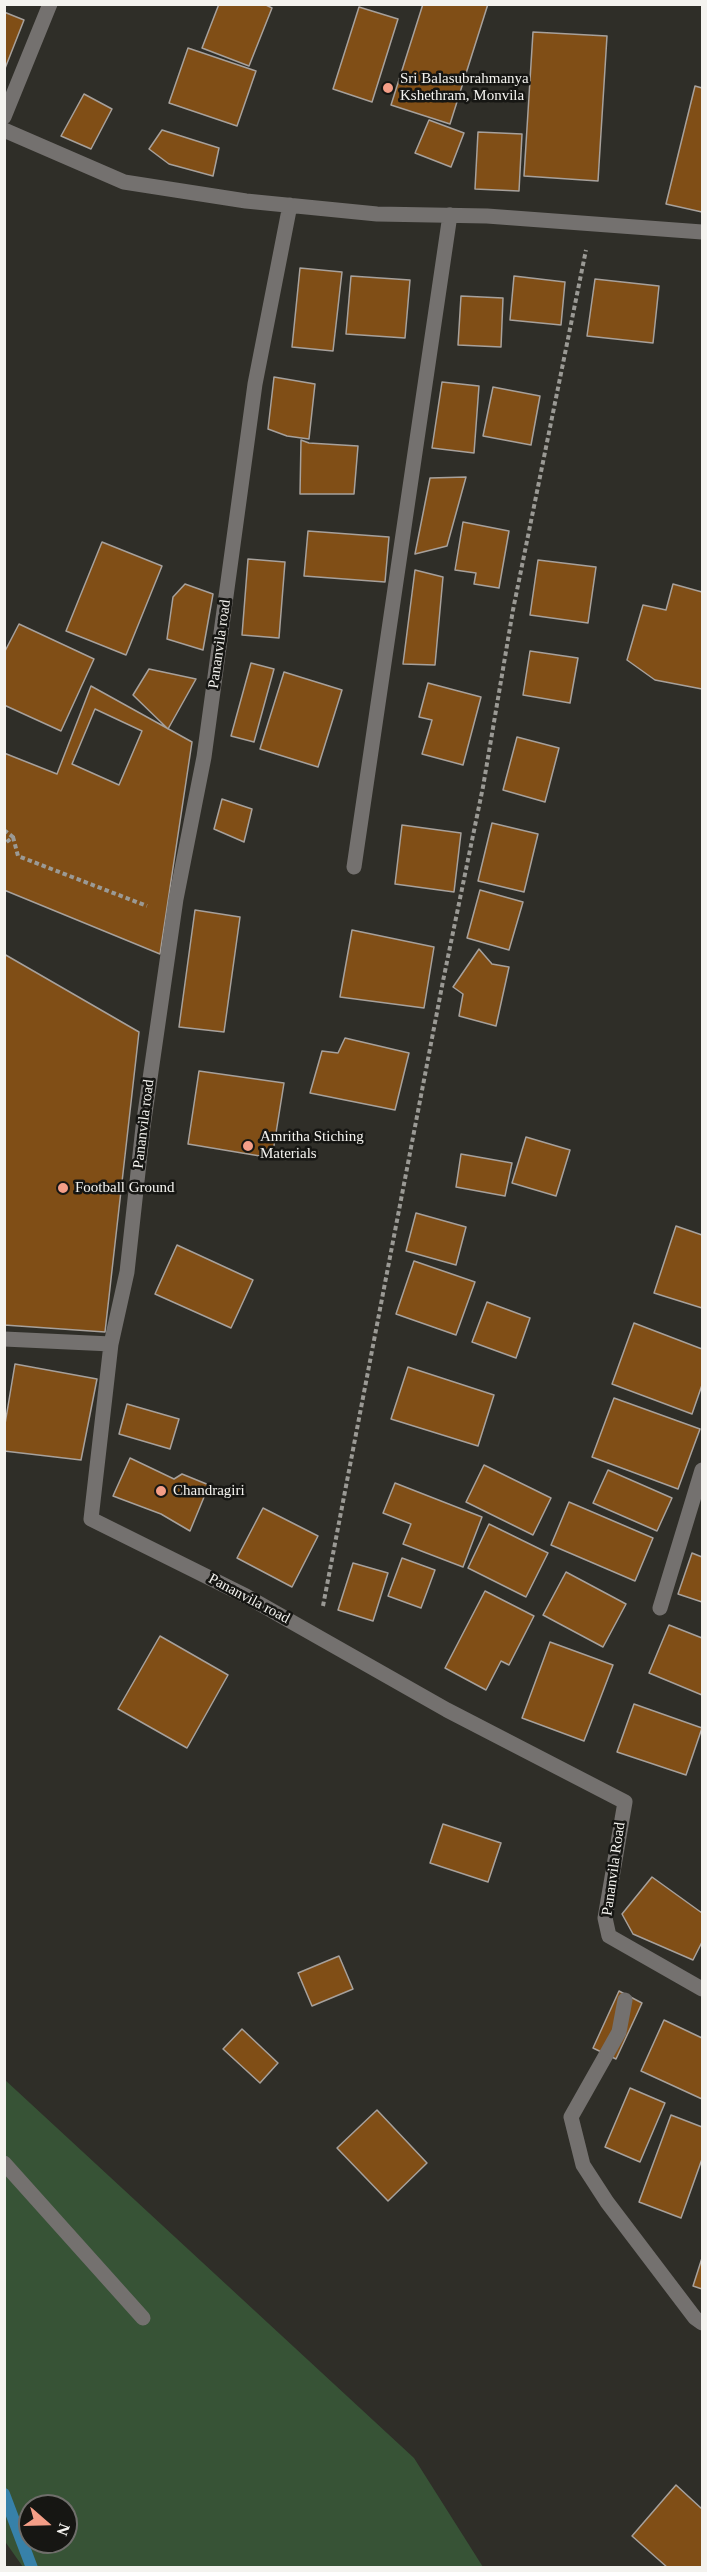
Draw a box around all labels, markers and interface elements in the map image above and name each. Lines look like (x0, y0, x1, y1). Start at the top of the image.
place label: Sri Balasubrahmanya Kshethram, Monvila (400, 70, 529, 105)
marker: Sri Balasubrahmanya Kshethram, Monvila (381, 81, 395, 95)
street label: Pananvila road (205, 598, 235, 690)
street label: Pananvila road (130, 1078, 158, 1170)
place label: Amritha Stiching Materials (260, 1128, 364, 1163)
marker: Amritha Stiching Materials (241, 1139, 255, 1153)
place label: Football Ground (75, 1179, 175, 1197)
marker: Football Ground (56, 1181, 70, 1195)
place label: Chandragiri (173, 1482, 245, 1500)
marker: Chandragiri (154, 1484, 168, 1498)
street label: Pananvila road (205, 1570, 293, 1628)
street label: Pananvila Road (599, 1821, 629, 1917)
north arrow (18, 2494, 78, 2554)
text: N (54, 2521, 73, 2538)

